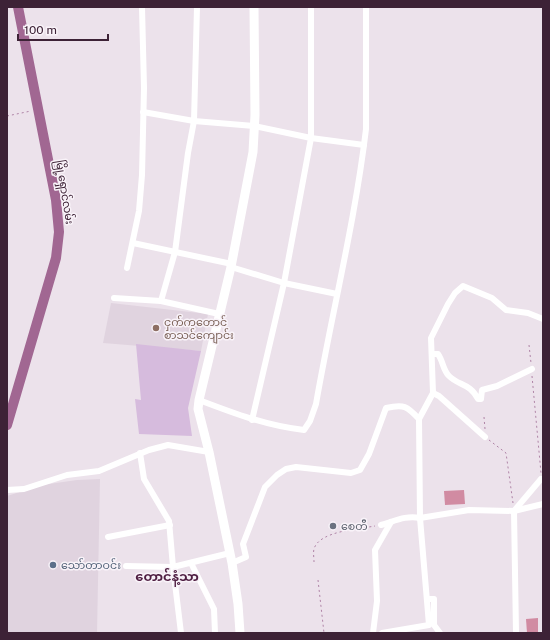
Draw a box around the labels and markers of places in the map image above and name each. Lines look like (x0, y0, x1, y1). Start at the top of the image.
place label: ငှက်ကတောင် စာသင်ကျောင်း (164, 315, 234, 344)
marker: ငှက်ကတောင် စာသင်ကျောင်း (151, 323, 161, 333)
place label: စေတီ (341, 519, 368, 532)
marker: စေတီ (328, 521, 338, 531)
place label: သော်တာဝင်း (61, 558, 121, 571)
marker: သော်တာဝင်း (48, 560, 58, 570)

